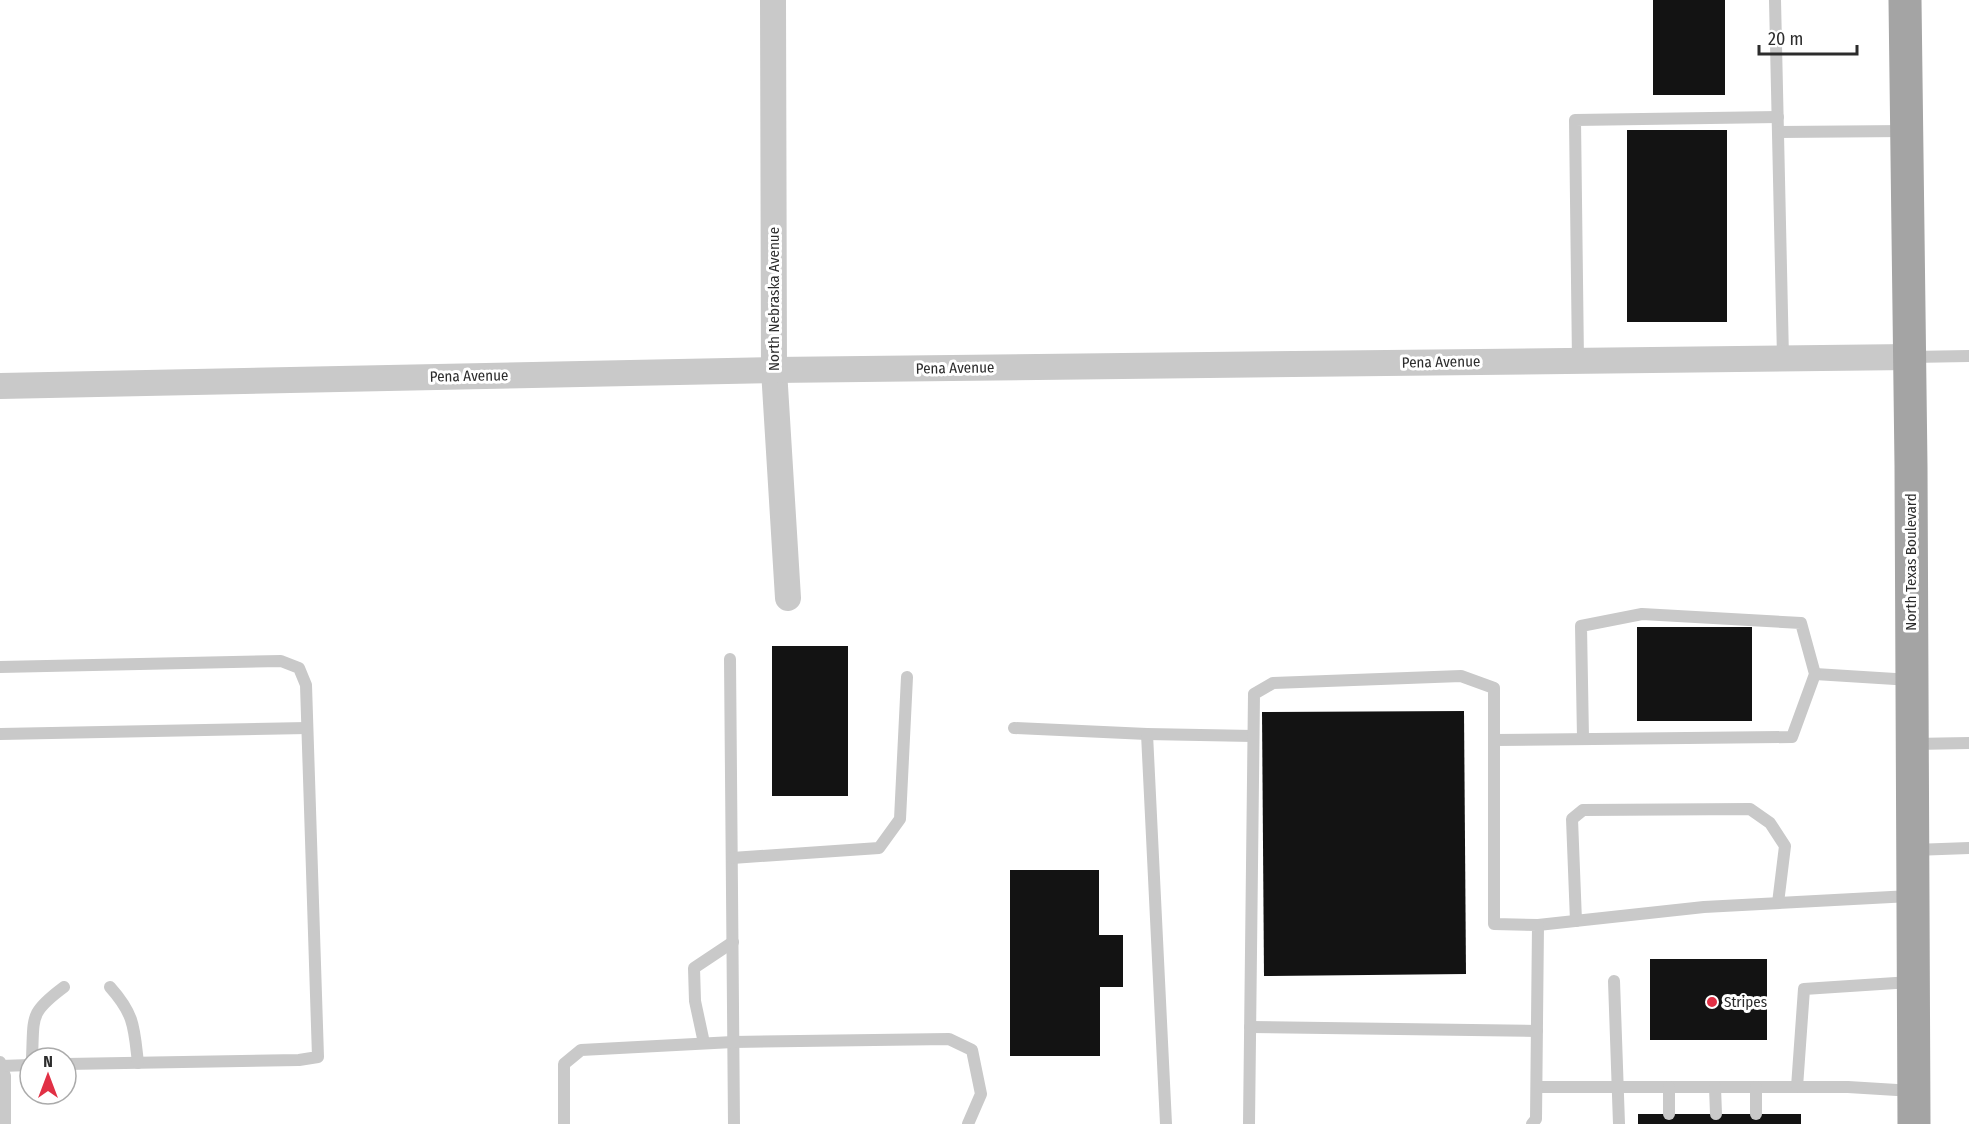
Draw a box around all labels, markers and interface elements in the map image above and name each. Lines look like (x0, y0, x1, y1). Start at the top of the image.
scale bar (1759, 18, 1856, 56)
text: 20 m (1768, 28, 1803, 50)
street label: North Nebraska Avenue (765, 227, 783, 371)
street label: Pena Avenue (1402, 352, 1480, 372)
street label: Pena Avenue (916, 358, 994, 378)
street label: Pena Avenue (430, 366, 508, 386)
street label: North Texas Boulevard (1902, 493, 1920, 631)
place label: Stripes (1724, 993, 1767, 1011)
marker: Stripes (1705, 995, 1719, 1009)
north arrow (18, 1046, 78, 1106)
text: N (43, 1052, 53, 1071)

